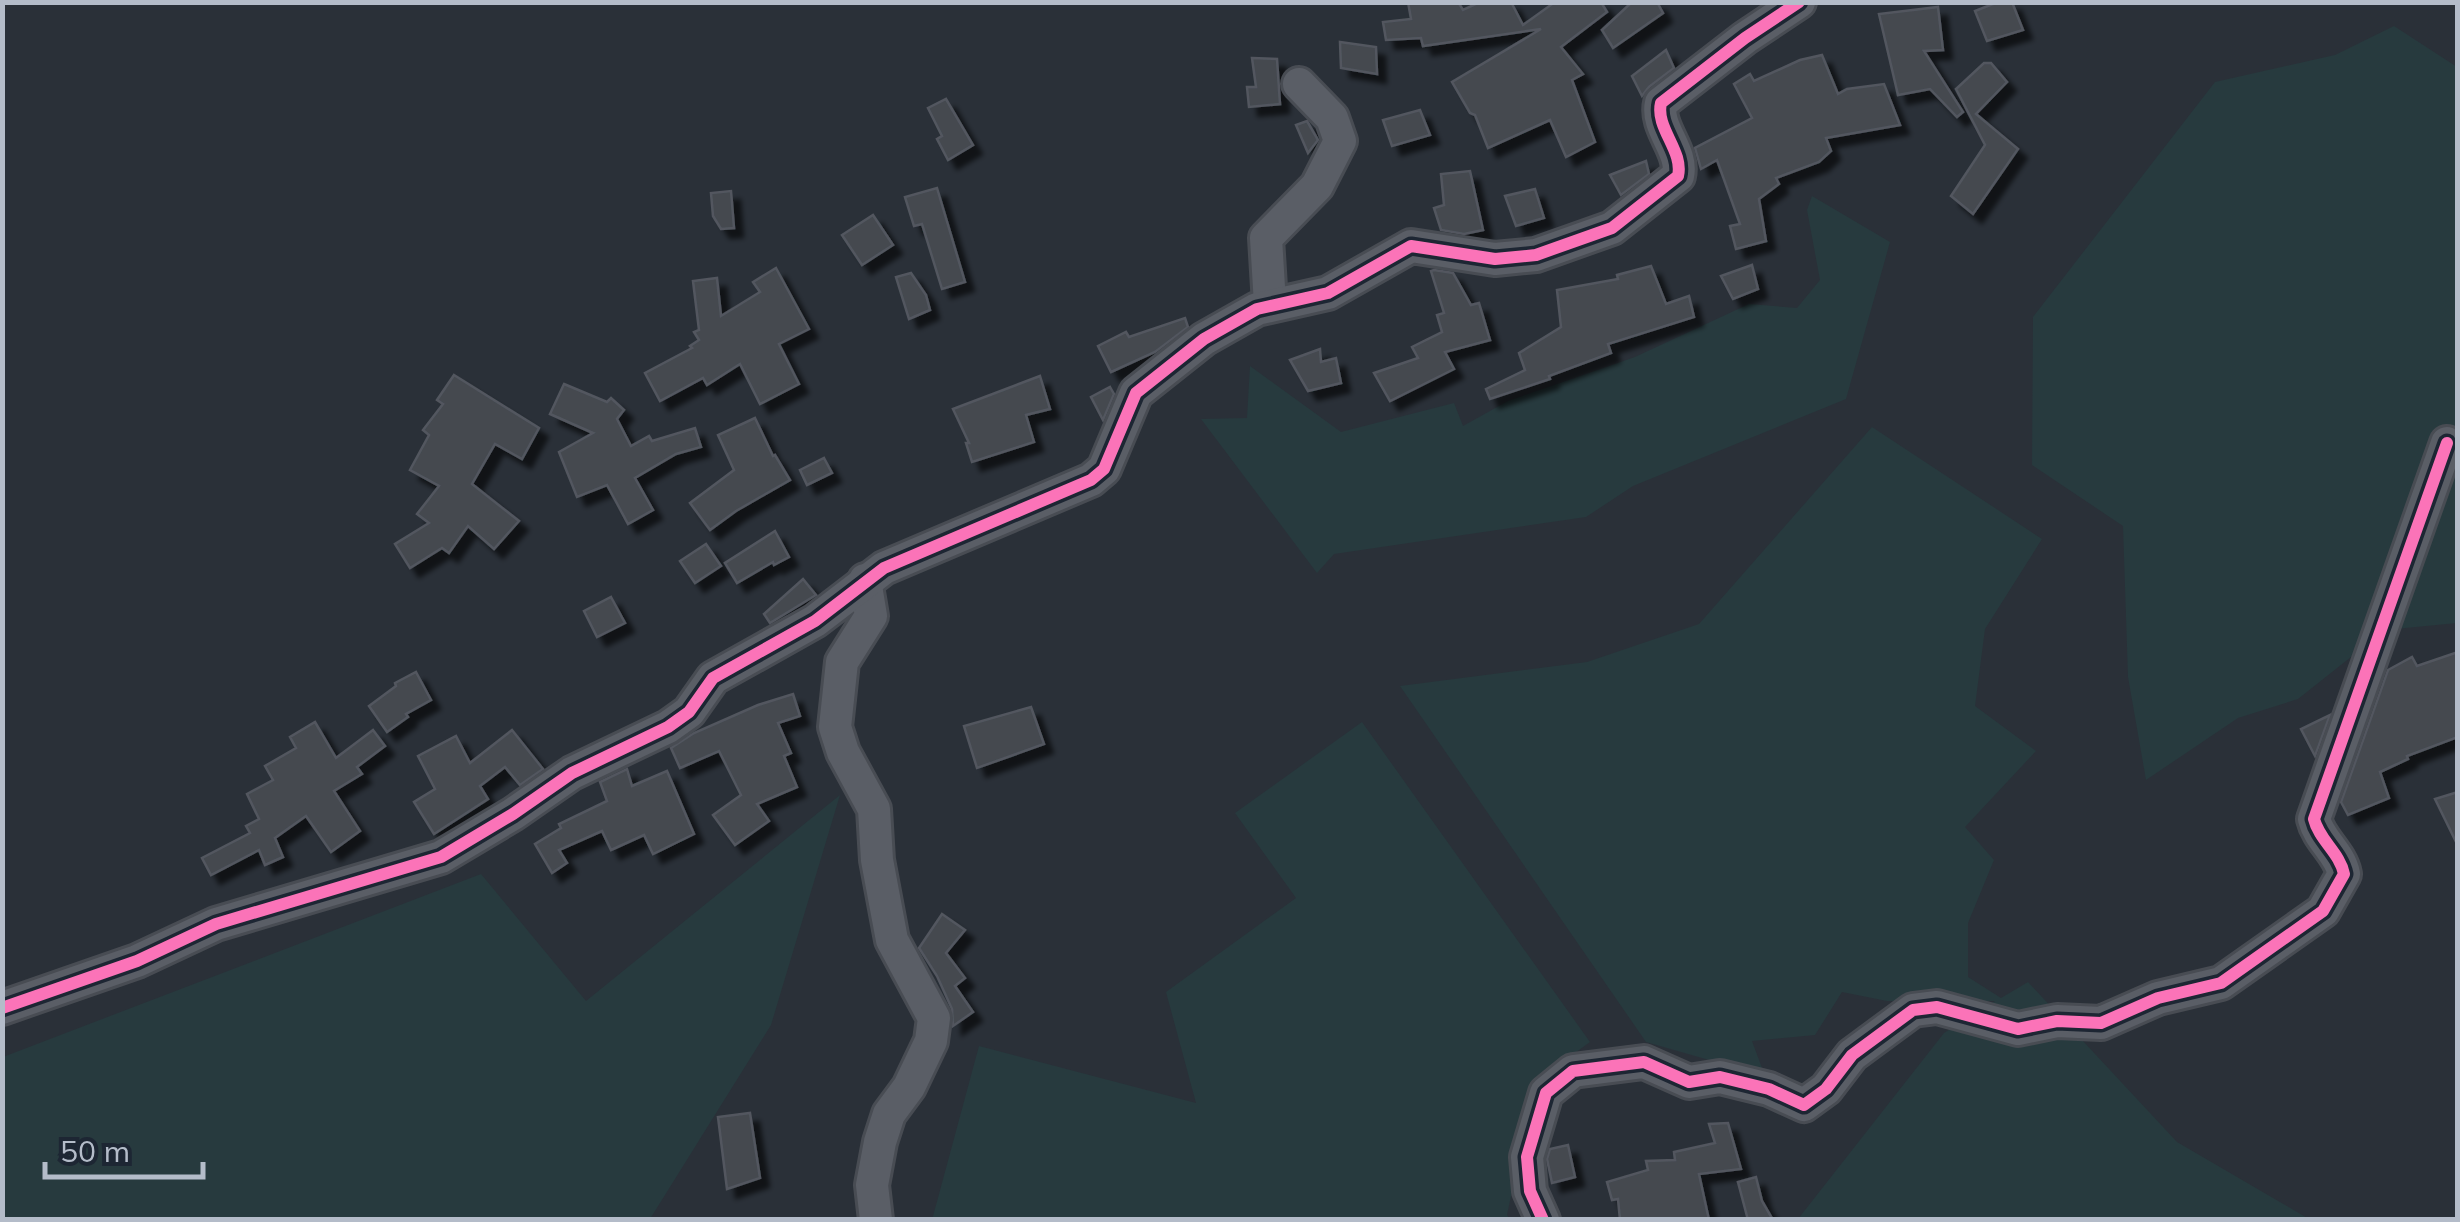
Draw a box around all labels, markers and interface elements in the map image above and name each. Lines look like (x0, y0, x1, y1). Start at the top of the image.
scale bar (45, 1117, 202, 1179)
text: 50 m (60, 1132, 130, 1170)

